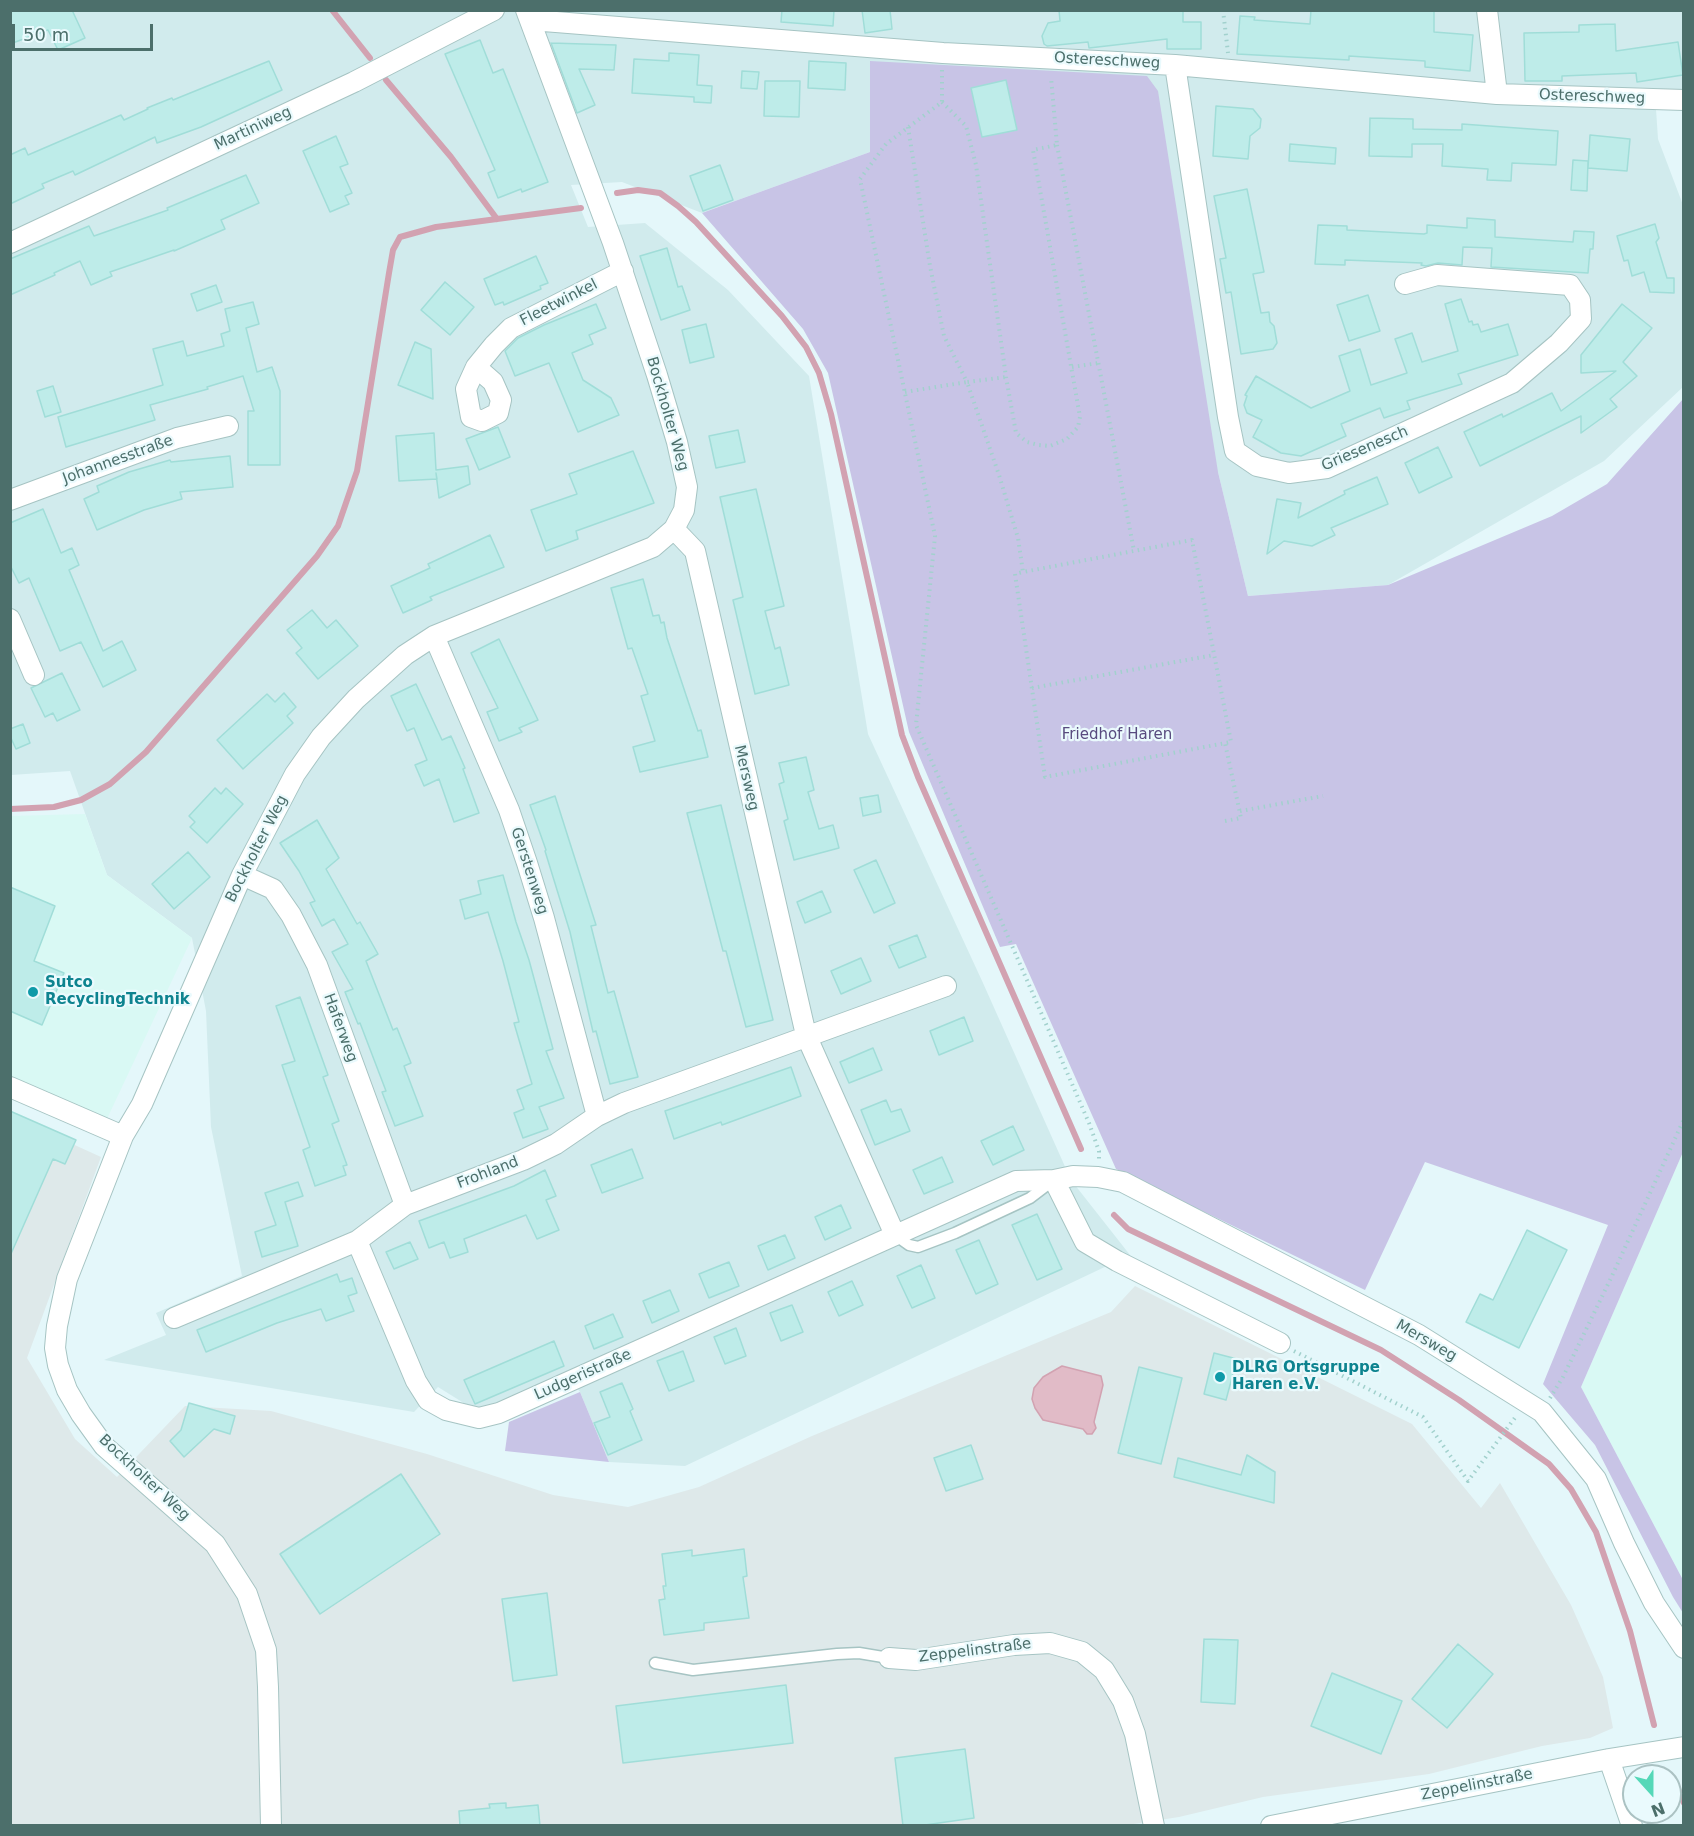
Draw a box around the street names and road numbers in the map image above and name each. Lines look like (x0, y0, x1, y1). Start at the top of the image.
street label: Ostereschweg (1053, 49, 1161, 73)
street label: Ostereschweg (1539, 86, 1645, 108)
street label: Martiniweg (212, 103, 294, 155)
street label: Fleetwinkel (517, 276, 601, 330)
street label: Bockholter Weg (642, 355, 692, 473)
street label: Griesenesch (1319, 423, 1411, 475)
street label: Johannesstraße (60, 432, 176, 488)
street label: Mersweg (730, 743, 762, 813)
street label: Bockholter Weg (222, 792, 292, 906)
street label: Gerstenweg (506, 825, 552, 917)
street label: Haferweg (319, 991, 361, 1065)
street label: Frohland (455, 1153, 521, 1193)
street label: Mersweg (1392, 1316, 1460, 1366)
street label: Ludgeristraße (532, 1346, 634, 1404)
street label: Bockholter Weg (95, 1431, 193, 1525)
street label: Zeppelinstraße (918, 1635, 1032, 1667)
street label: Zeppelinstraße (1420, 1765, 1534, 1805)

